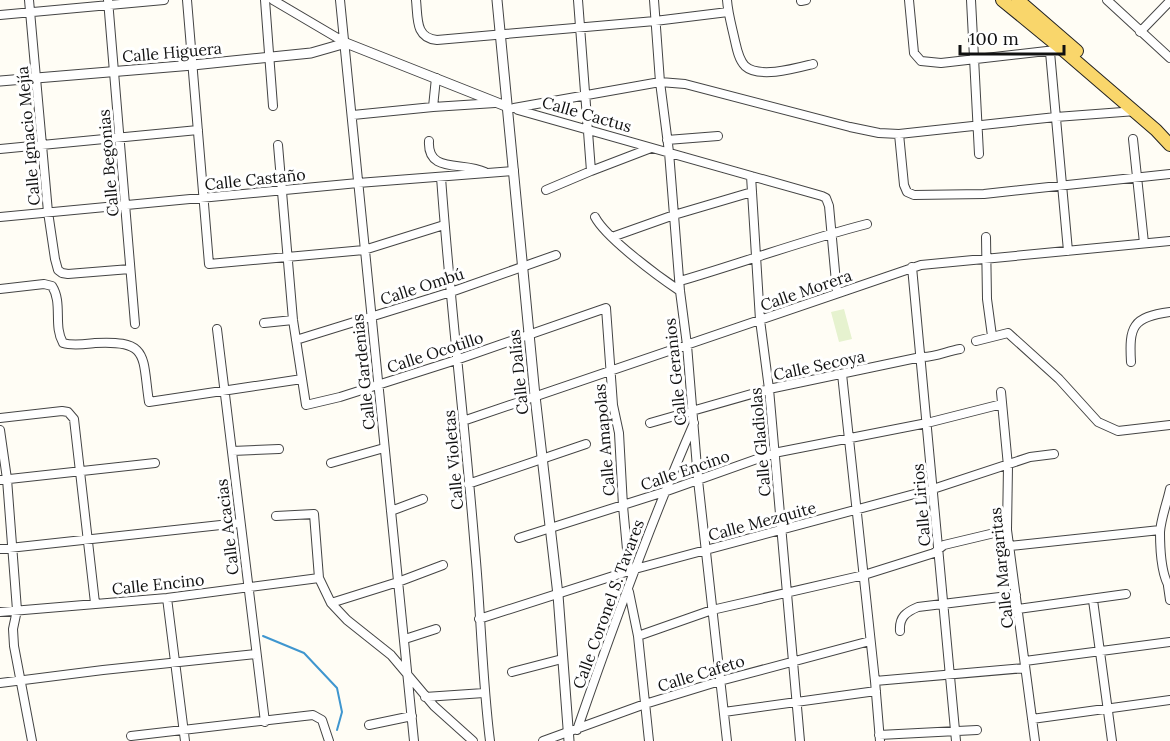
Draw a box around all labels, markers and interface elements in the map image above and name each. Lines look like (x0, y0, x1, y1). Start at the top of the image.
scale bar (960, 18, 1064, 56)
text: 100 m (969, 27, 1019, 50)
street label: Calle Higuera (121, 38, 223, 66)
street label: Calle Ignacio Mejía (12, 66, 44, 206)
street label: Calle Cactus (540, 92, 634, 136)
street label: Calle Begonias (93, 109, 123, 217)
street label: Calle Castaño (204, 164, 306, 194)
street label: Calle Ombú (378, 263, 467, 309)
street label: Calle Morera (758, 265, 854, 315)
street label: Calle Gardenias (347, 313, 379, 431)
street label: Calle Geranios (659, 317, 691, 427)
street label: Calle Ocotillo (384, 327, 486, 377)
street label: Calle Dalias (504, 328, 532, 416)
street label: Calle Secoya (771, 346, 867, 384)
street label: Calle Amapolas (589, 383, 619, 497)
street label: Calle Gladiolas (745, 387, 775, 497)
street label: Calle Violetas (439, 409, 467, 511)
street label: Calle Encino (638, 445, 732, 495)
street label: Calle Lirios (907, 463, 935, 547)
street label: Calle Acacias (211, 478, 243, 576)
street label: Calle Mezquite (706, 497, 818, 545)
street label: Calle Margaritas (985, 507, 1017, 629)
street label: Calle Coronel S. Tavares (568, 517, 648, 691)
street label: Calle Encino (111, 569, 205, 599)
street label: Calle Cafeto (655, 650, 747, 696)

